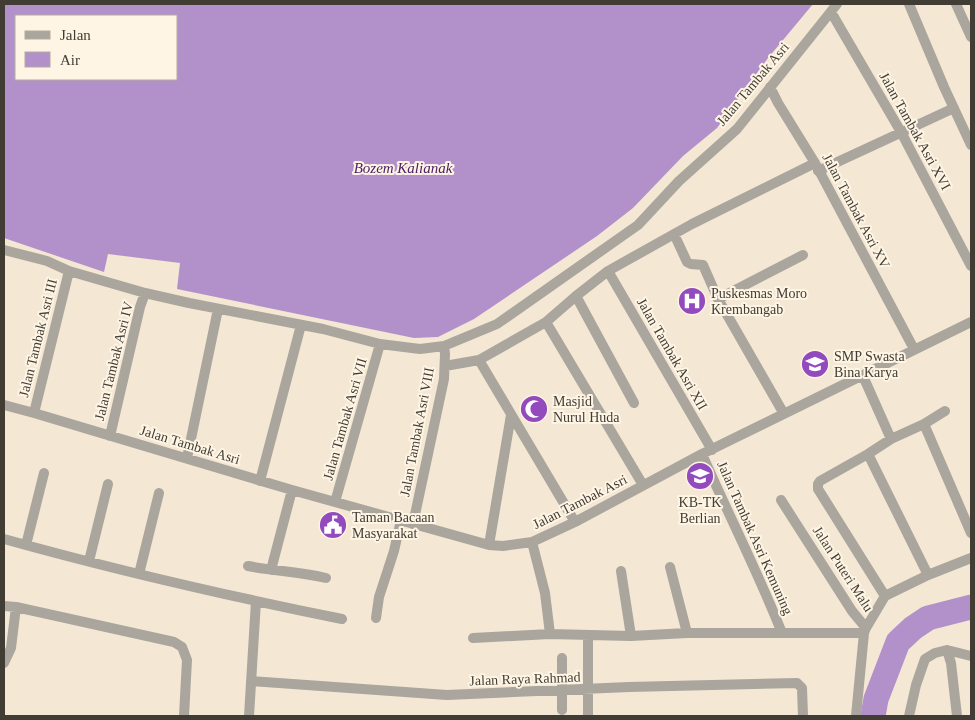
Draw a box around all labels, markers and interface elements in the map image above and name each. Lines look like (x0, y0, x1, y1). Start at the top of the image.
legend (15, 15, 178, 80)
text: Jalan (60, 27, 91, 43)
street label: Jalan Tambak Asri (714, 39, 792, 129)
text: Air (60, 52, 80, 68)
street label: Jalan Tambak Asri XVI (876, 70, 954, 193)
street label: Jalan Tambak Asri XV (819, 151, 893, 271)
water label: Bozem Kalianak (354, 160, 453, 176)
street label: Jalan Tambak Asri III (16, 277, 60, 399)
hospital icon: Puskesmas Moro Krembangab (677, 286, 707, 316)
place label: Puskesmas Moro Krembangab (711, 286, 807, 317)
street label: Jalan Tambak Asri XII (634, 295, 710, 413)
street label: Jalan Tambak Asri IV (92, 300, 136, 422)
school or university icon: SMP Swasta Bina Karya (800, 349, 830, 379)
place label: SMP Swasta Bina Karya (834, 349, 905, 380)
street label: Jalan Tambak Asri VII (320, 356, 370, 482)
street label: Jalan Tambak Asri VIII (397, 366, 437, 498)
mosque icon: Masjid Nurul Huda (519, 394, 549, 424)
place label: Masjid Nurul Huda (553, 394, 620, 425)
street label: Jalan Tambak Asri (138, 423, 242, 467)
street label: Jalan Tambak Asri Kemuning (714, 459, 796, 617)
school or university icon: KB-TK Berlian (685, 461, 715, 491)
street label: Jalan Tambak Asri (530, 472, 630, 532)
place label: KB-TK Berlian (679, 495, 721, 526)
public building icon: Taman Bacaan Masyarakat (318, 510, 348, 540)
place label: Taman Bacaan Masyarakat (352, 510, 435, 541)
street label: Jalan Puteri Malu (810, 523, 876, 615)
street label: Jalan Raya Rahmad (469, 670, 581, 688)

